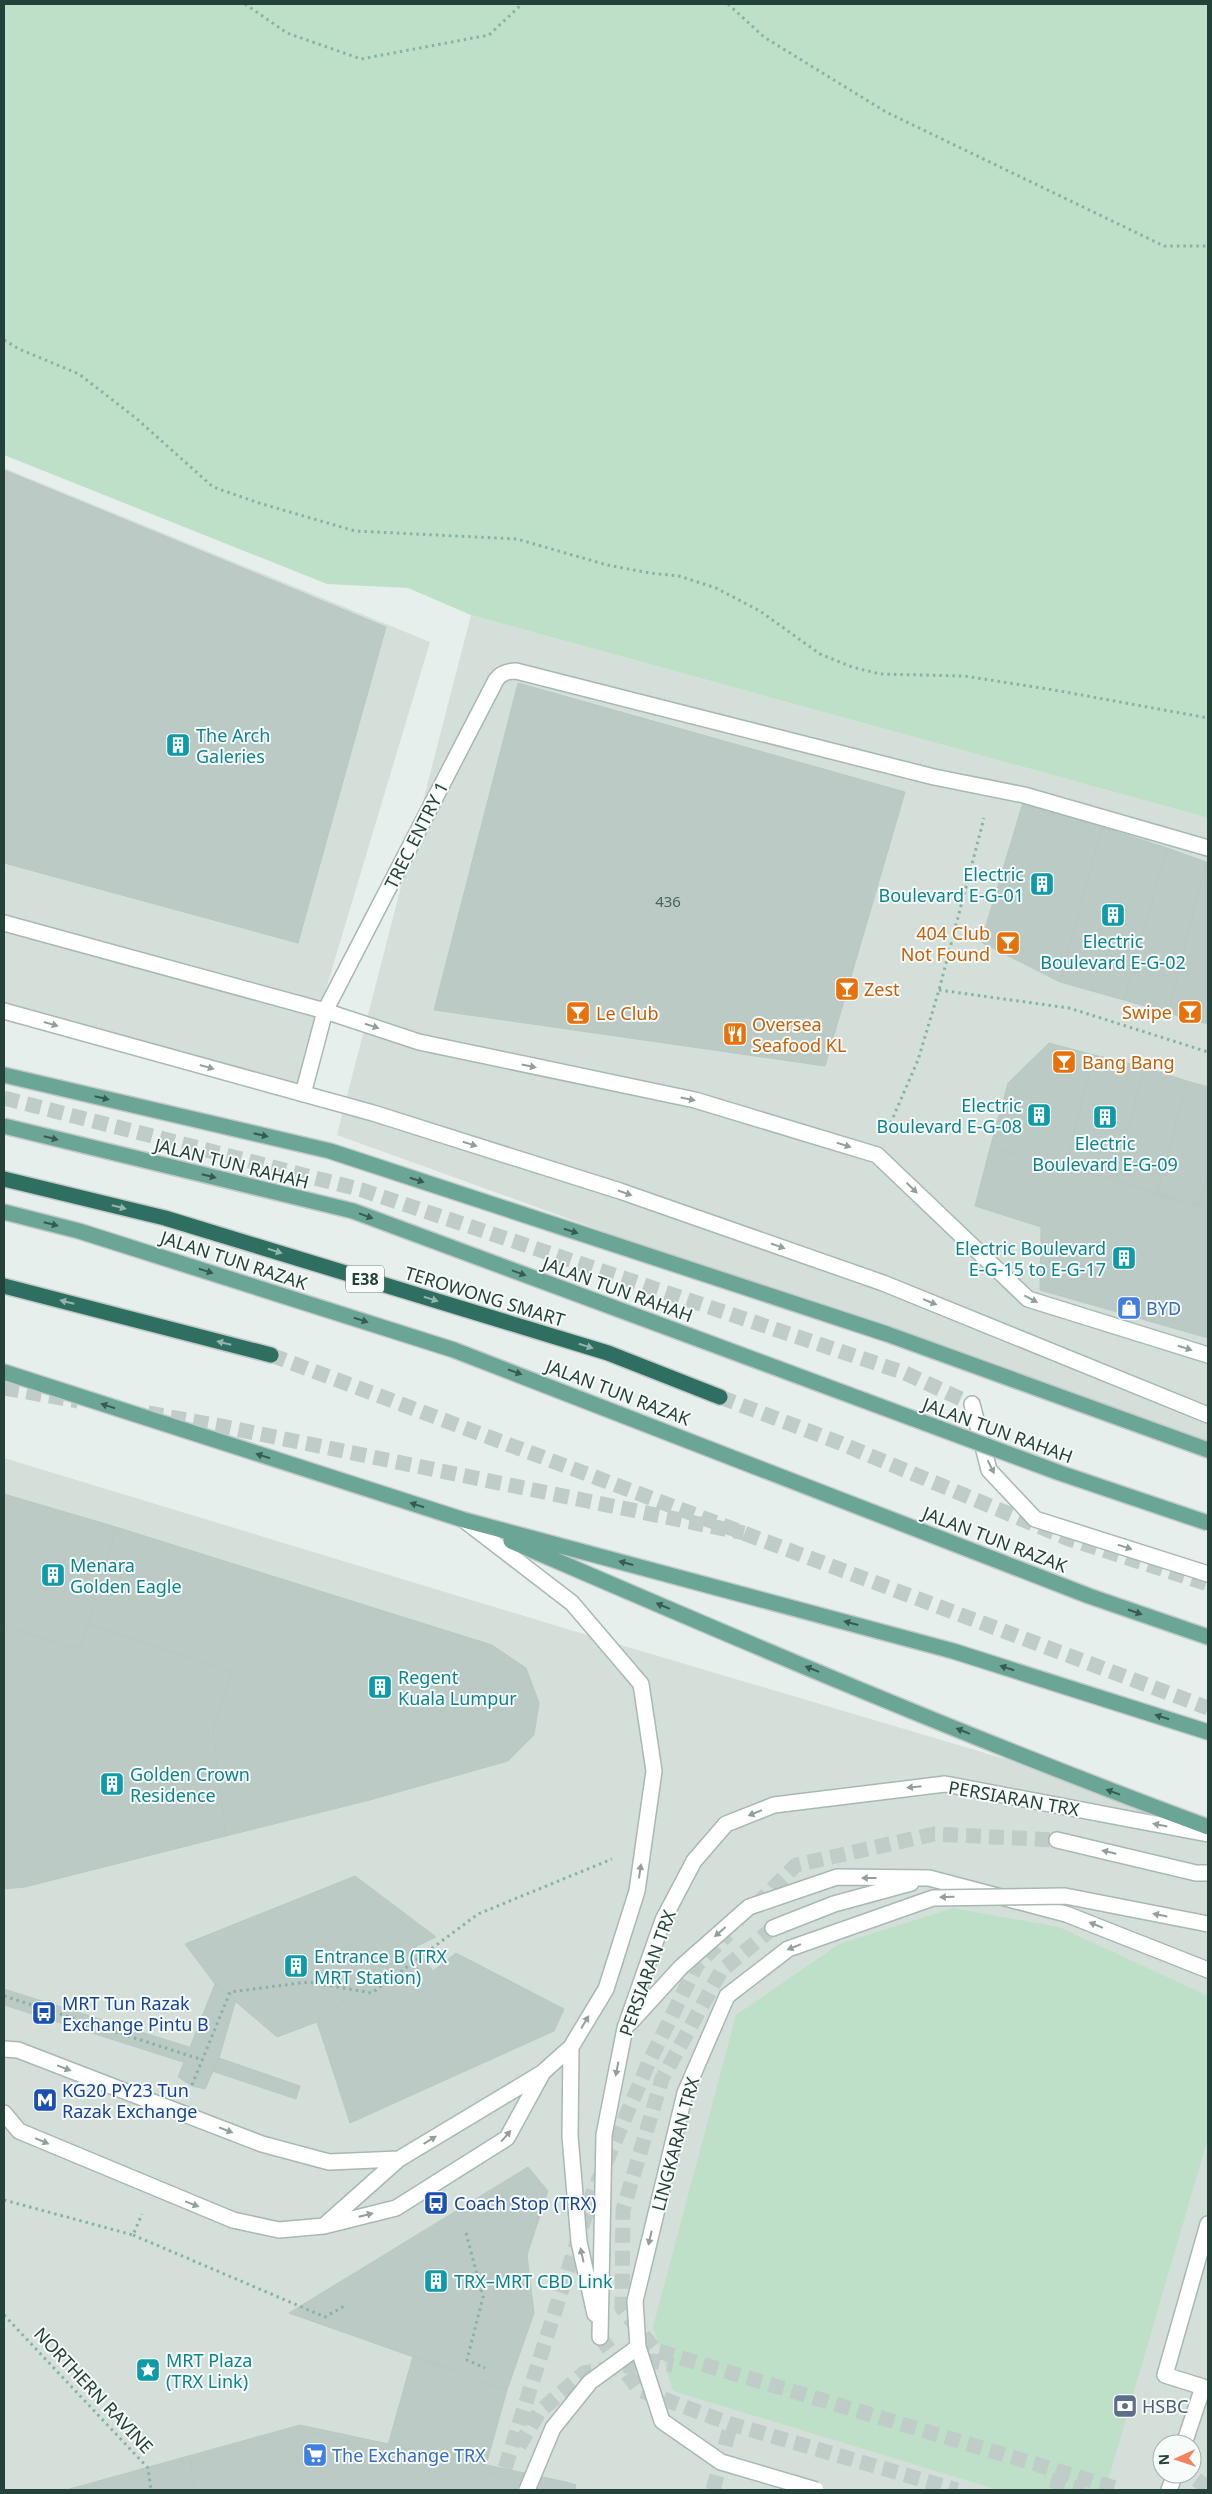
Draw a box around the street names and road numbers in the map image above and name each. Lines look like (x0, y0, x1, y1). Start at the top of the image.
street label: TREC ENTRY 1 (379, 777, 453, 893)
street label: JALAN TUN RAHAH (150, 1132, 312, 1194)
street label: JALAN TUN RAZAK (156, 1224, 311, 1295)
street label: JALAN TUN RAHAH (538, 1250, 696, 1327)
street label: TEROWONG SMART (402, 1260, 568, 1332)
road number: E38 (346, 1266, 384, 1292)
street label: JALAN TUN RAZAK (540, 1353, 694, 1431)
street label: JALAN TUN RAHAH (918, 1391, 1076, 1468)
street label: JALAN TUN RAZAK (917, 1500, 1071, 1578)
street label: PERSIARAN TRX (947, 1775, 1082, 1821)
street label: PERSIARAN TRX (613, 1906, 681, 2039)
street label: LINGKARAN TRX (646, 2074, 705, 2214)
street label: NORTHERN RAVINE (29, 2322, 159, 2458)

